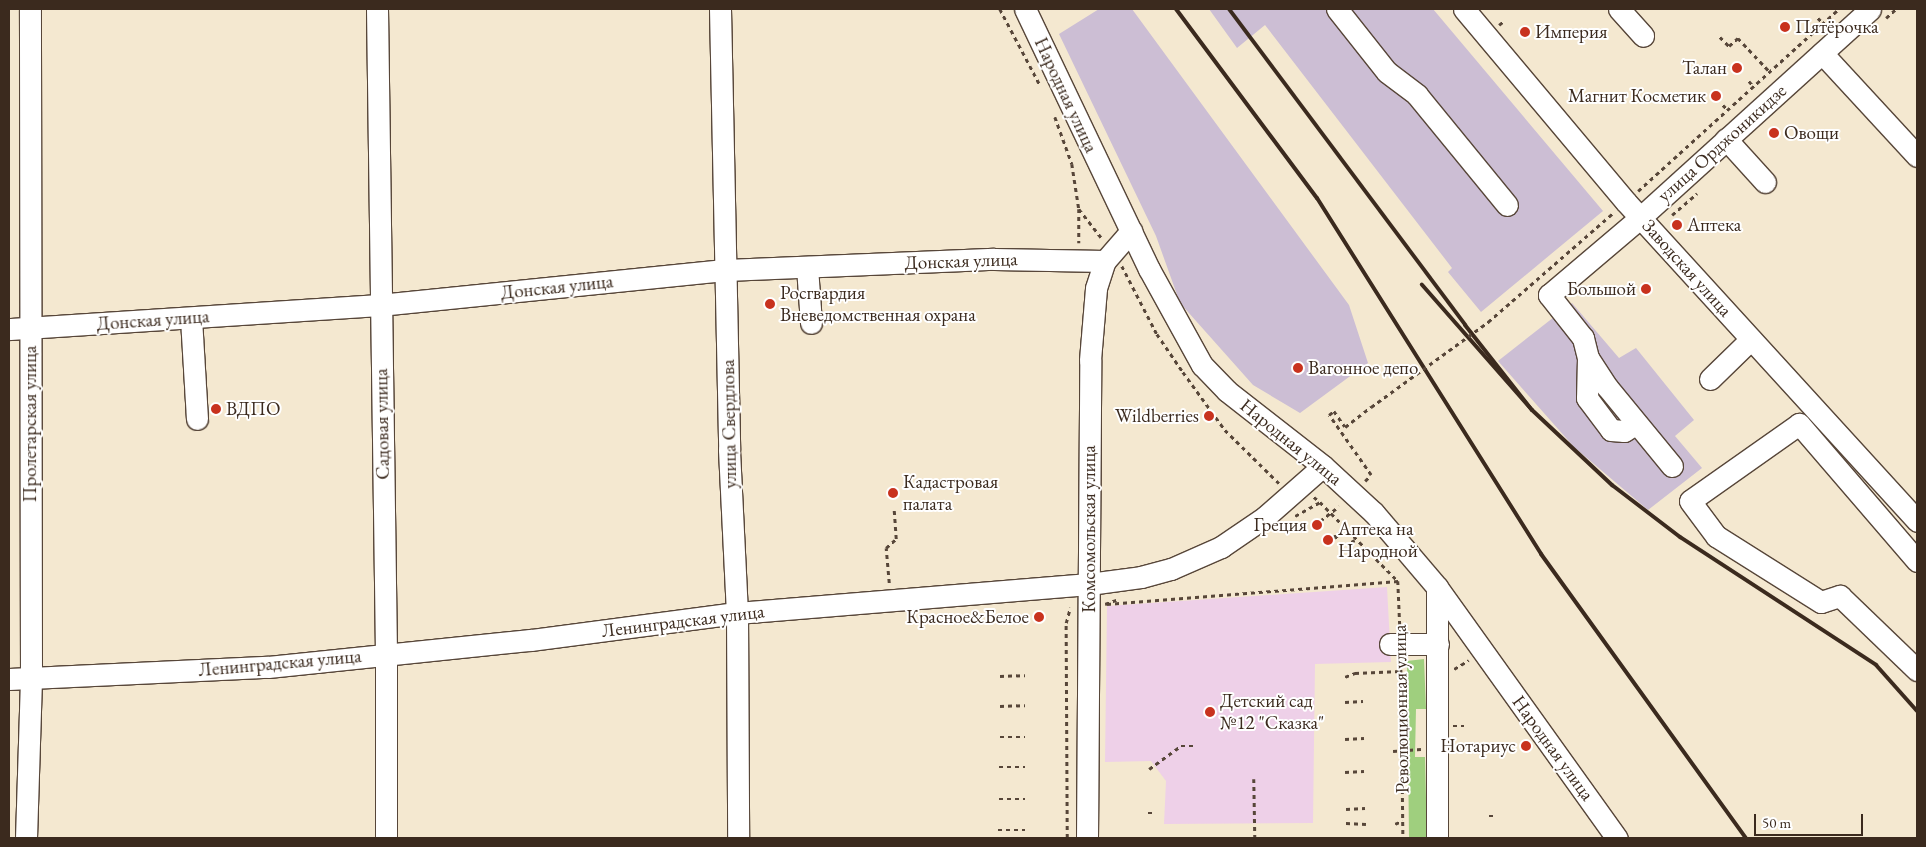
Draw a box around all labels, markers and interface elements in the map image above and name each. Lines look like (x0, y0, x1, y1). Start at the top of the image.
place label: Пятёрочка (1795, 16, 1879, 38)
place label: Империя (1535, 21, 1607, 43)
marker: Пятёрочка (1779, 21, 1791, 33)
marker: Империя (1519, 26, 1531, 38)
street label: Народная улица (1029, 34, 1103, 156)
place label: Талан (1682, 57, 1727, 79)
marker: Талан (1731, 62, 1743, 74)
street label: улица Орджоникидзе (1653, 79, 1791, 207)
place label: Магнит Косметик (1568, 85, 1706, 107)
marker: Магнит Косметик (1710, 90, 1722, 102)
place label: Овощи (1784, 122, 1839, 144)
marker: Овощи (1768, 127, 1780, 139)
place label: Аптека (1687, 214, 1741, 236)
street label: Заводская улица (1637, 215, 1737, 321)
marker: Аптека (1671, 219, 1683, 231)
street label: Донская улица (904, 248, 1018, 274)
street label: Донская улица (500, 270, 614, 304)
place label: Большой (1567, 278, 1636, 300)
place label: Росгвардия Вневедомственная охрана (780, 282, 976, 326)
marker: Большой (1640, 283, 1652, 295)
marker: Росгвардия Вневедомственная охрана (764, 298, 776, 310)
street label: Донская улица (96, 305, 210, 335)
street label: Пролетарская улица (19, 346, 41, 502)
place label: Вагонное депо (1308, 357, 1418, 379)
street label: улица Свердлова (716, 359, 742, 489)
marker: Вагонное депо (1292, 362, 1304, 374)
street label: Садовая улица (370, 368, 394, 480)
street label: Народная улица (1235, 394, 1347, 490)
place label: ВДПО (226, 398, 280, 420)
marker: ВДПО (210, 403, 222, 415)
place label: Wildberries (1115, 405, 1199, 427)
marker: Wildberries (1203, 410, 1215, 422)
street label: Комсомольская улица (1078, 445, 1100, 613)
place label: Кадастровая палата (903, 471, 998, 515)
marker: Кадастровая палата (887, 487, 899, 499)
place label: Греция (1254, 514, 1307, 536)
place label: Аптека на Народной (1338, 518, 1418, 562)
marker: Греция (1311, 519, 1323, 531)
marker: Аптека на Народной (1322, 534, 1334, 546)
street label: Ленинградская улица (600, 600, 766, 642)
place label: Красное&Белое (906, 606, 1029, 628)
marker: Красное&Белое (1033, 611, 1045, 623)
street label: Революционная улица (1388, 624, 1414, 794)
street label: Ленинградская улица (197, 645, 363, 681)
place label: Детский сад №12 "Сказка" (1220, 690, 1324, 734)
street label: Народная улица (1507, 691, 1599, 805)
marker: Детский сад №12 "Сказка" (1204, 706, 1216, 718)
place label: Нотариус (1440, 735, 1516, 757)
marker: Нотариус (1520, 740, 1532, 752)
scale bar (1756, 804, 1865, 836)
text: 50 m (1762, 813, 1791, 832)

